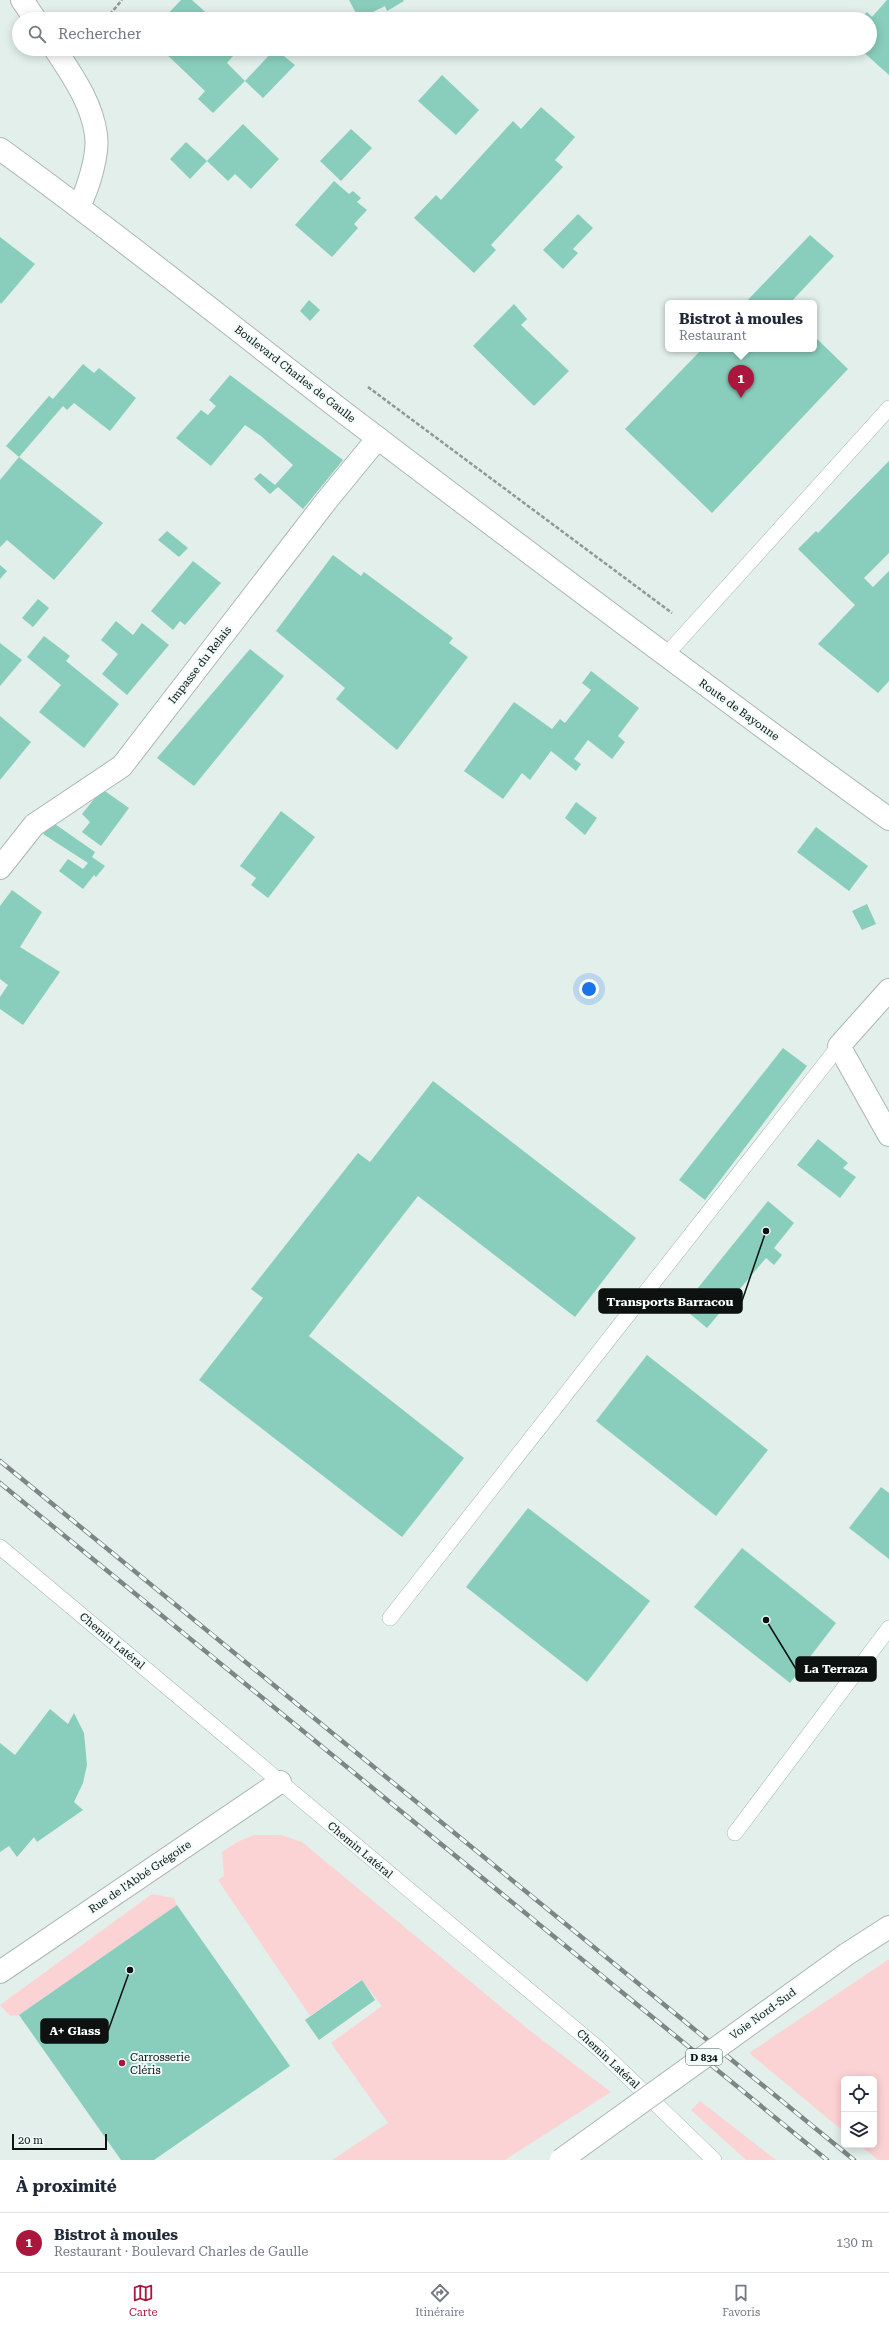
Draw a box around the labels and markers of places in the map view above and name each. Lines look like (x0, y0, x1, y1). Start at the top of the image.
pin: 1 (728, 365, 754, 398)
callout: Transports Barracou (599, 1289, 742, 1313)
callout: La Terraza (796, 1657, 876, 1681)
callout: A+ Glass (41, 2019, 108, 2043)
place label: Carrosserie Cléris (130, 2051, 190, 2077)
marker: Carrosserie Cléris (117, 2058, 127, 2068)

